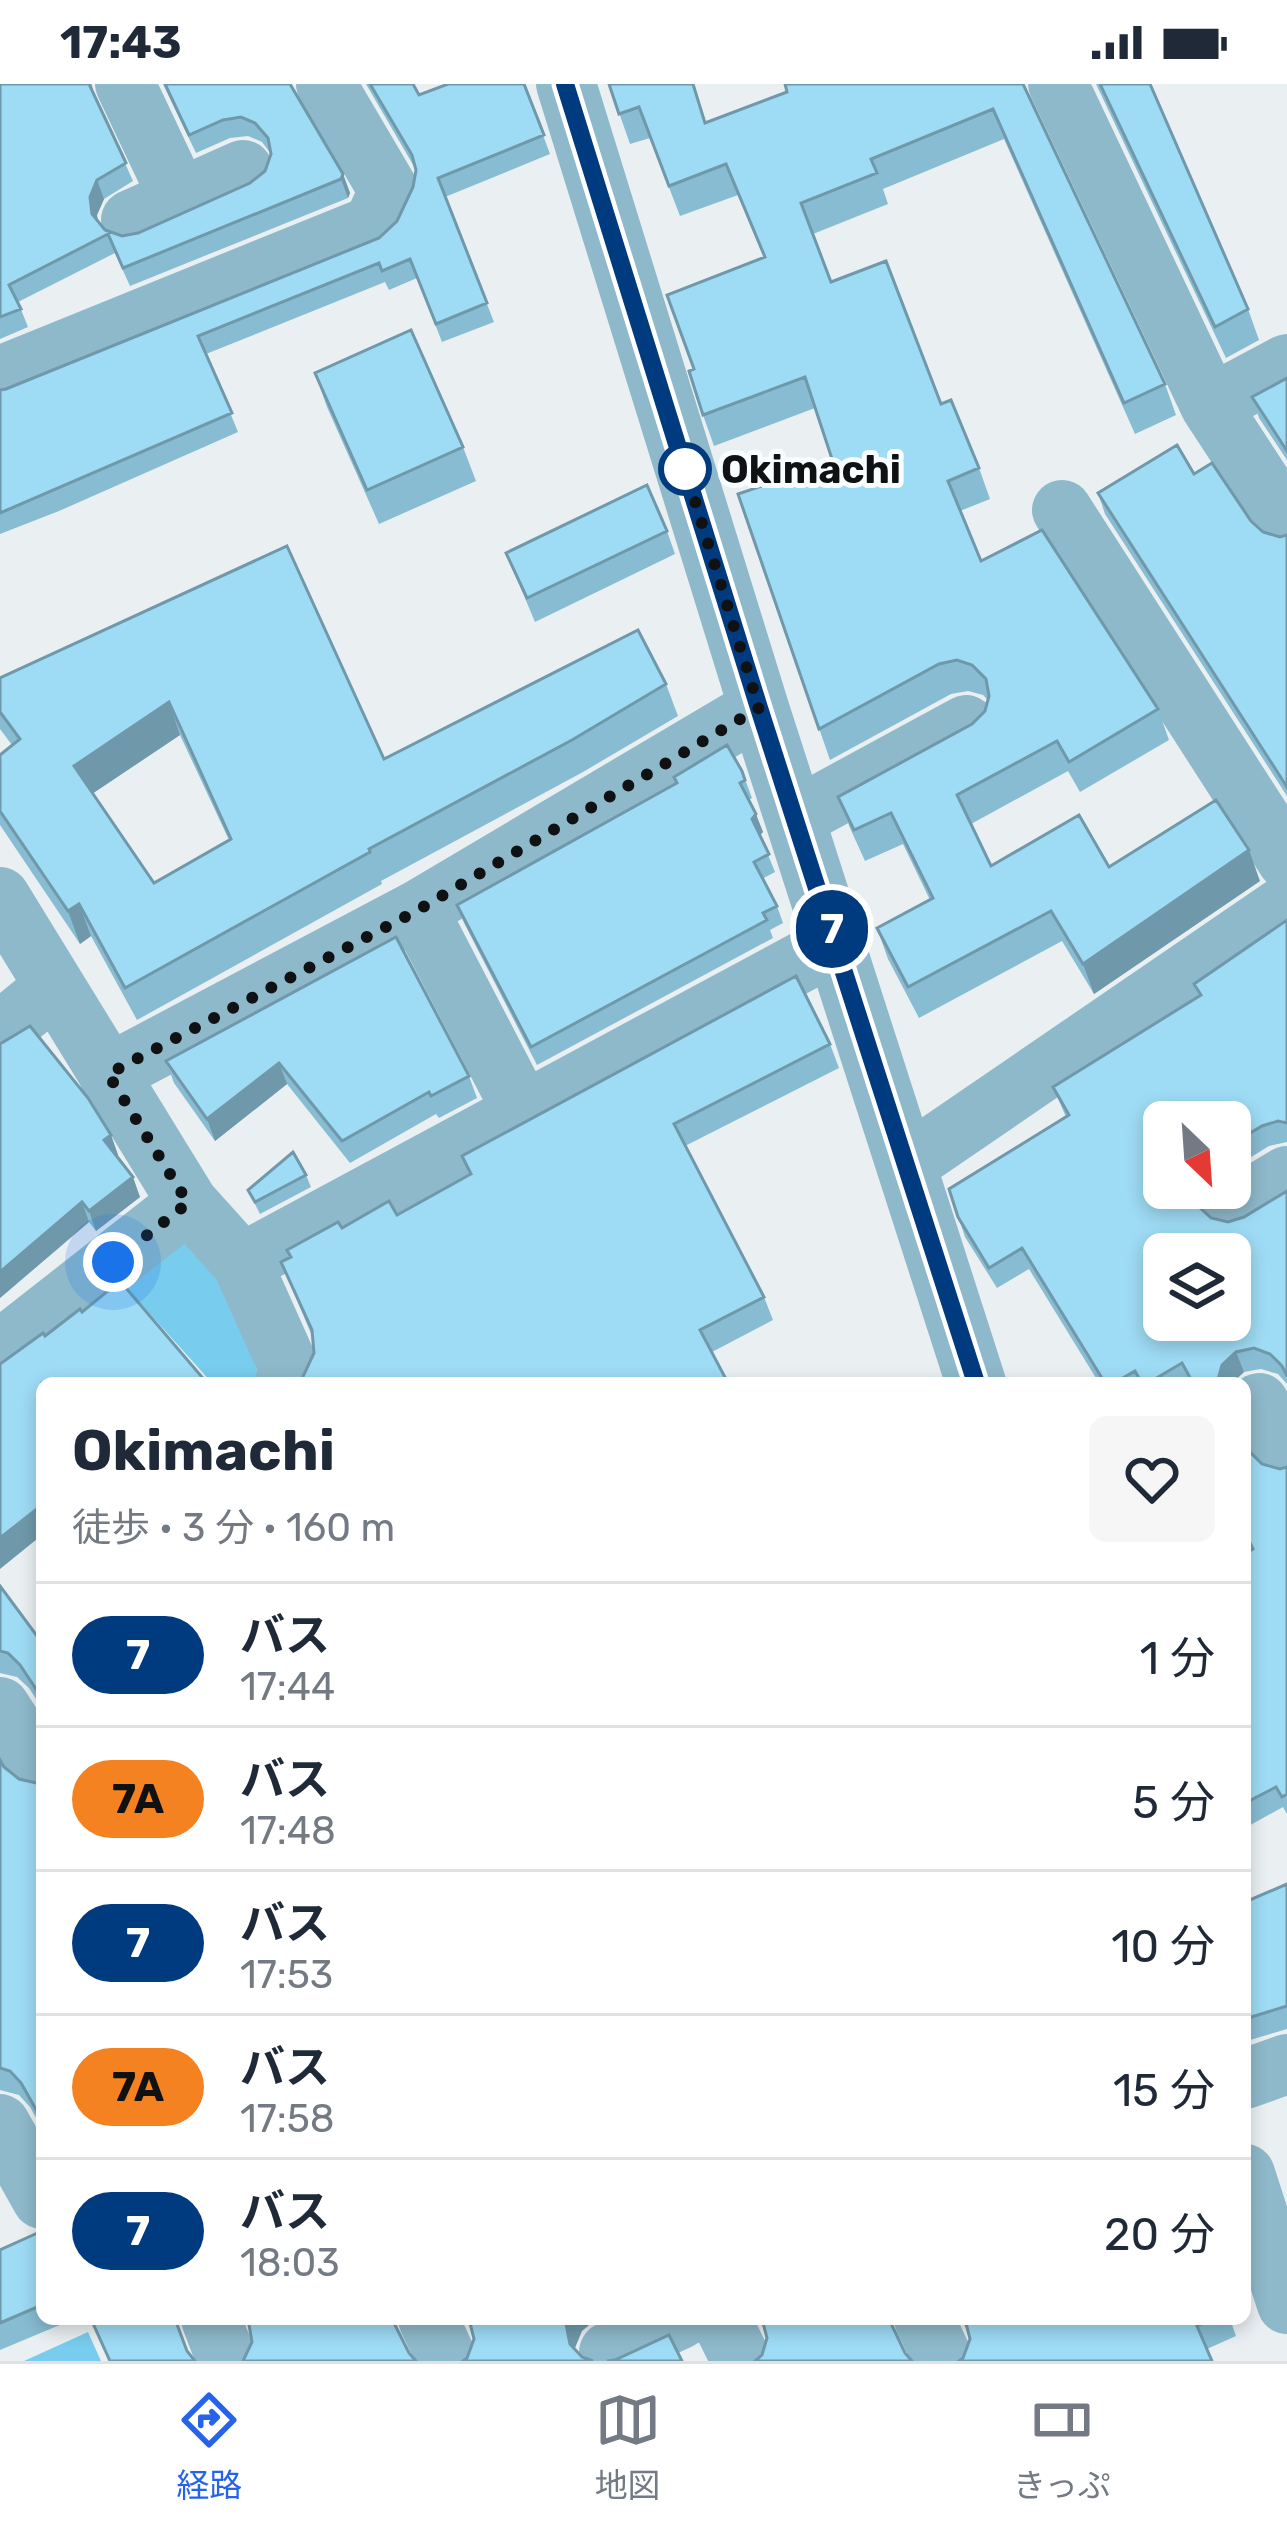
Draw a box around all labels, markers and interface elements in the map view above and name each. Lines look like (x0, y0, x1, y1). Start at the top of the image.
text: 17:43 (60, 16, 182, 69)
marker: Okimachi (660, 444, 710, 494)
place label: Okimachi (721, 447, 901, 493)
line badge: 7 (793, 890, 871, 968)
text: 7 (820, 904, 844, 954)
north arrow (1143, 1101, 1251, 1209)
map controls (1143, 1101, 1251, 1341)
your location (83, 1232, 143, 1292)
button: layers (1143, 1233, 1251, 1341)
button: heart (1089, 1416, 1215, 1542)
text: Okimachi (72, 1417, 335, 1484)
text: 徒歩 · 3 分 · 160 m (72, 1505, 395, 1551)
text: バス (240, 1609, 330, 1662)
text: 7 (126, 1630, 150, 1680)
text: 1 分 (1140, 1632, 1215, 1685)
text: 17:44 (240, 1664, 335, 1710)
text: バス (240, 1753, 330, 1806)
text: 7A (112, 1774, 164, 1824)
text: 5 分 (1132, 1776, 1215, 1829)
text: 17:48 (240, 1808, 336, 1854)
text: バス (240, 1897, 330, 1950)
text: 7 (126, 1918, 150, 1968)
text: 10 分 (1111, 1920, 1215, 1973)
text: 17:53 (240, 1952, 333, 1998)
text: バス (240, 2041, 330, 2094)
text: 7A (112, 2062, 164, 2112)
text: 15 分 (1113, 2064, 1215, 2117)
text: 17:58 (240, 2096, 335, 2142)
text: バス (240, 2185, 330, 2238)
text: 7 (126, 2206, 150, 2256)
text: 20 分 (1104, 2208, 1215, 2261)
text: 18:03 (240, 2240, 340, 2286)
tab: 経路 (176, 2387, 242, 2507)
tab: 地図 (595, 2387, 661, 2507)
tab: きっぷ (1013, 2387, 1111, 2507)

